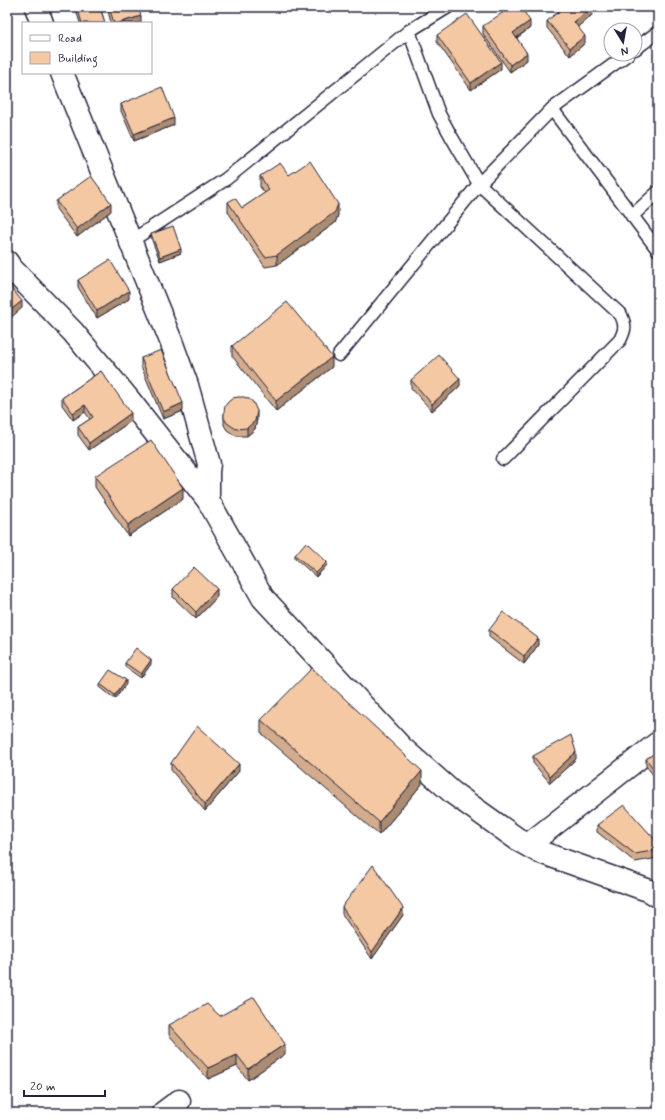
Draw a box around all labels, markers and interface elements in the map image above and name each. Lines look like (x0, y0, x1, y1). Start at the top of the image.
legend (22, 22, 152, 74)
north arrow (603, 22, 643, 62)
text: Road (58, 31, 82, 47)
text: N (620, 43, 630, 58)
text: Building (58, 51, 98, 68)
scale bar (24, 1072, 105, 1098)
text: 20 m (30, 1079, 56, 1095)

